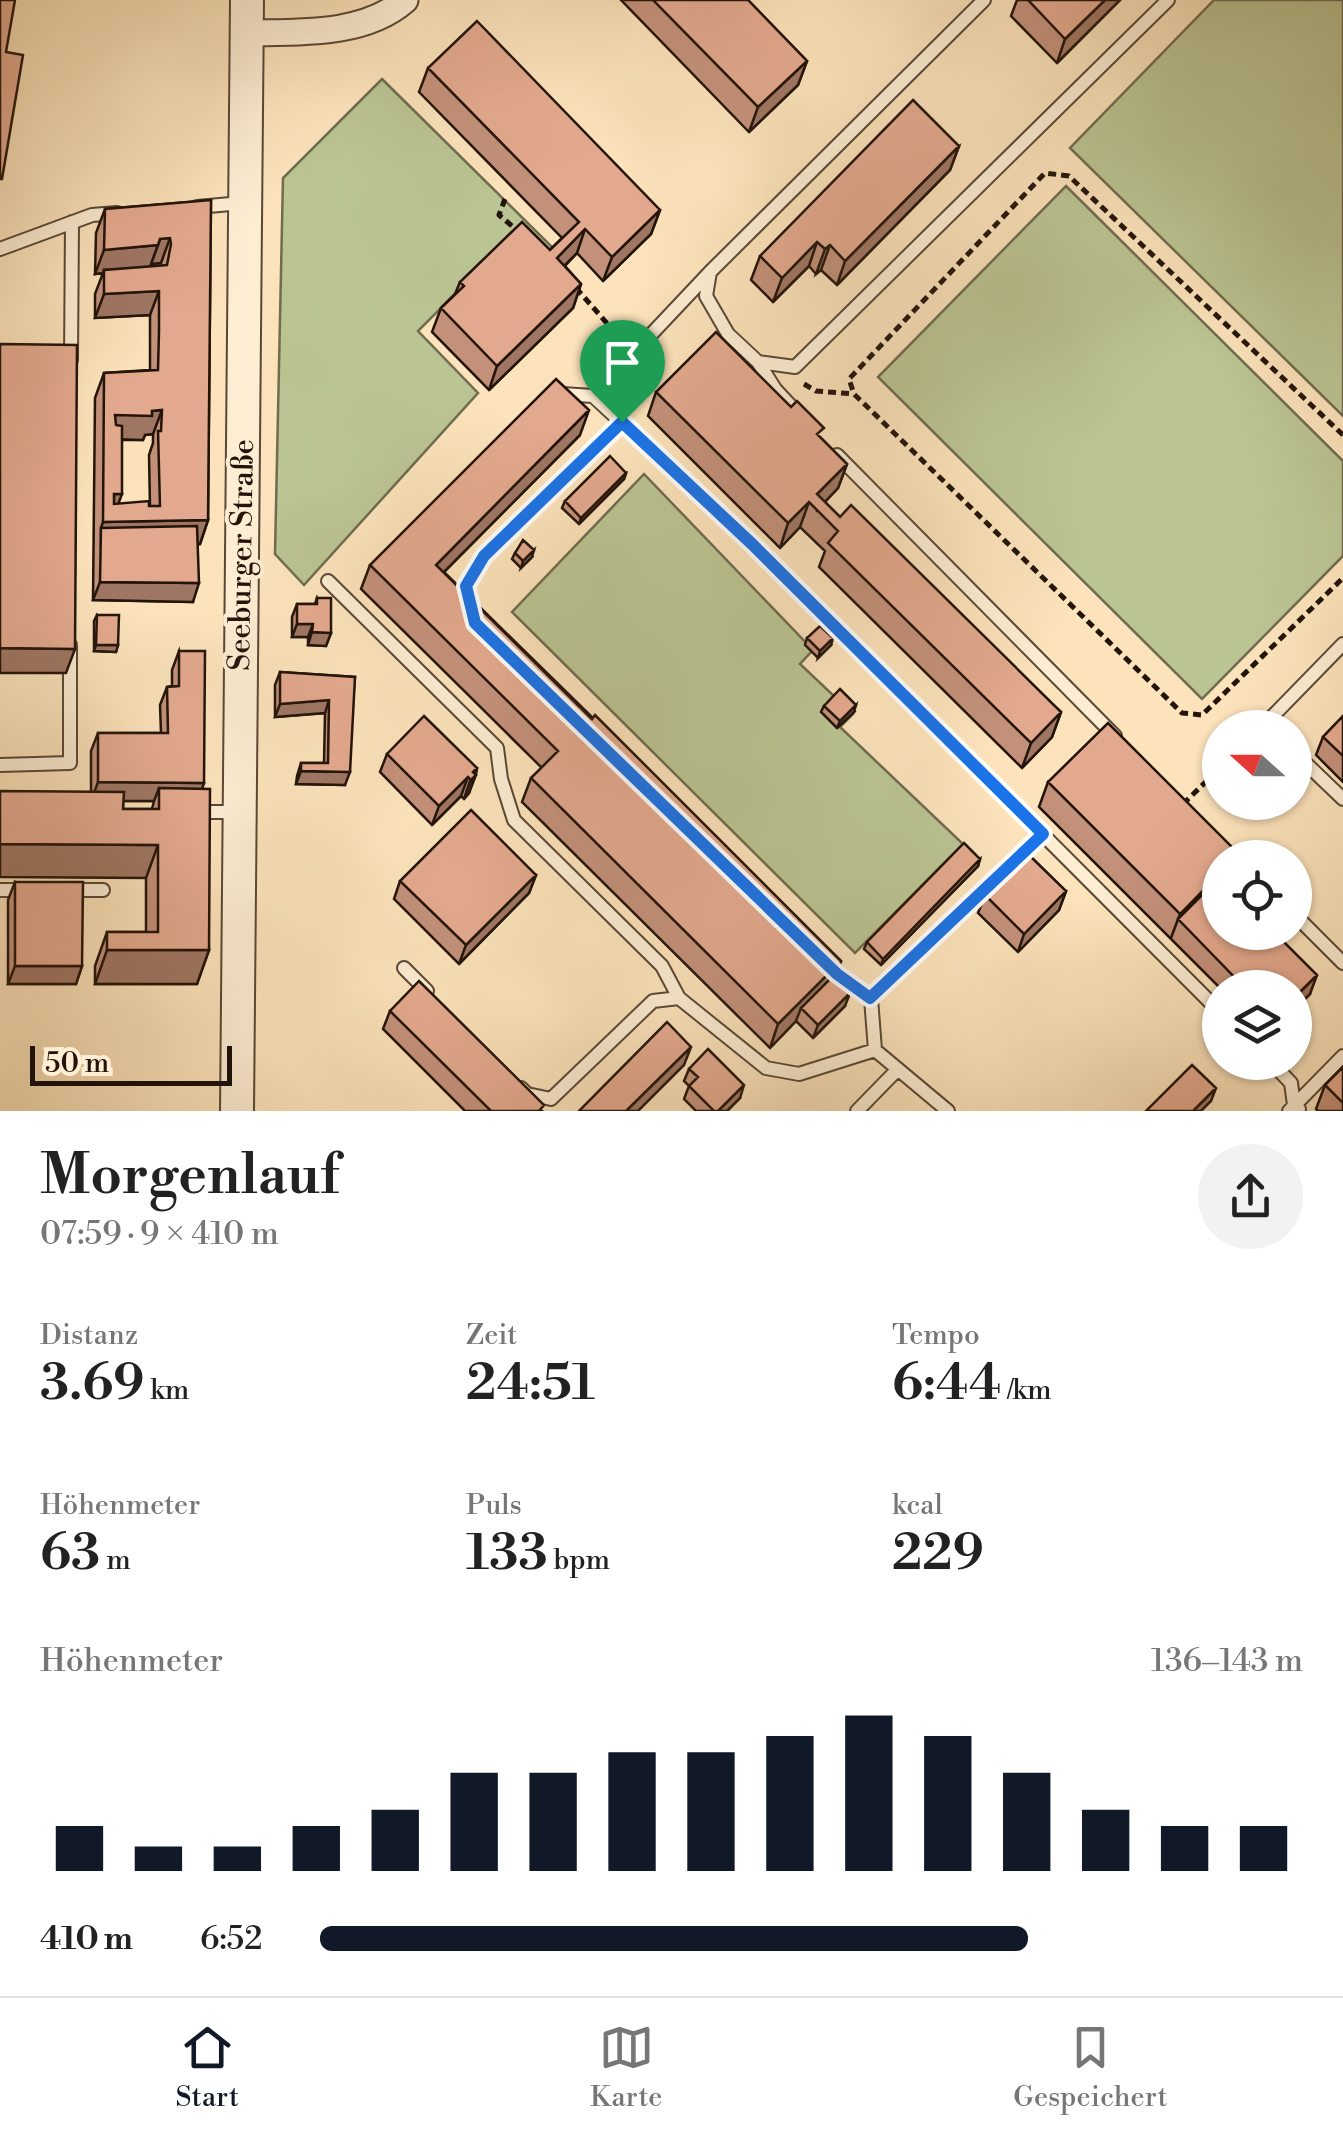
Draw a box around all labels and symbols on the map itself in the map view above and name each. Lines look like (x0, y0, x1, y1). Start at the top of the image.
pin (580, 320, 665, 423)
street label: Seeburger Straße (221, 439, 263, 671)
north arrow (1202, 710, 1312, 820)
scale bar (30, 1041, 232, 1086)

